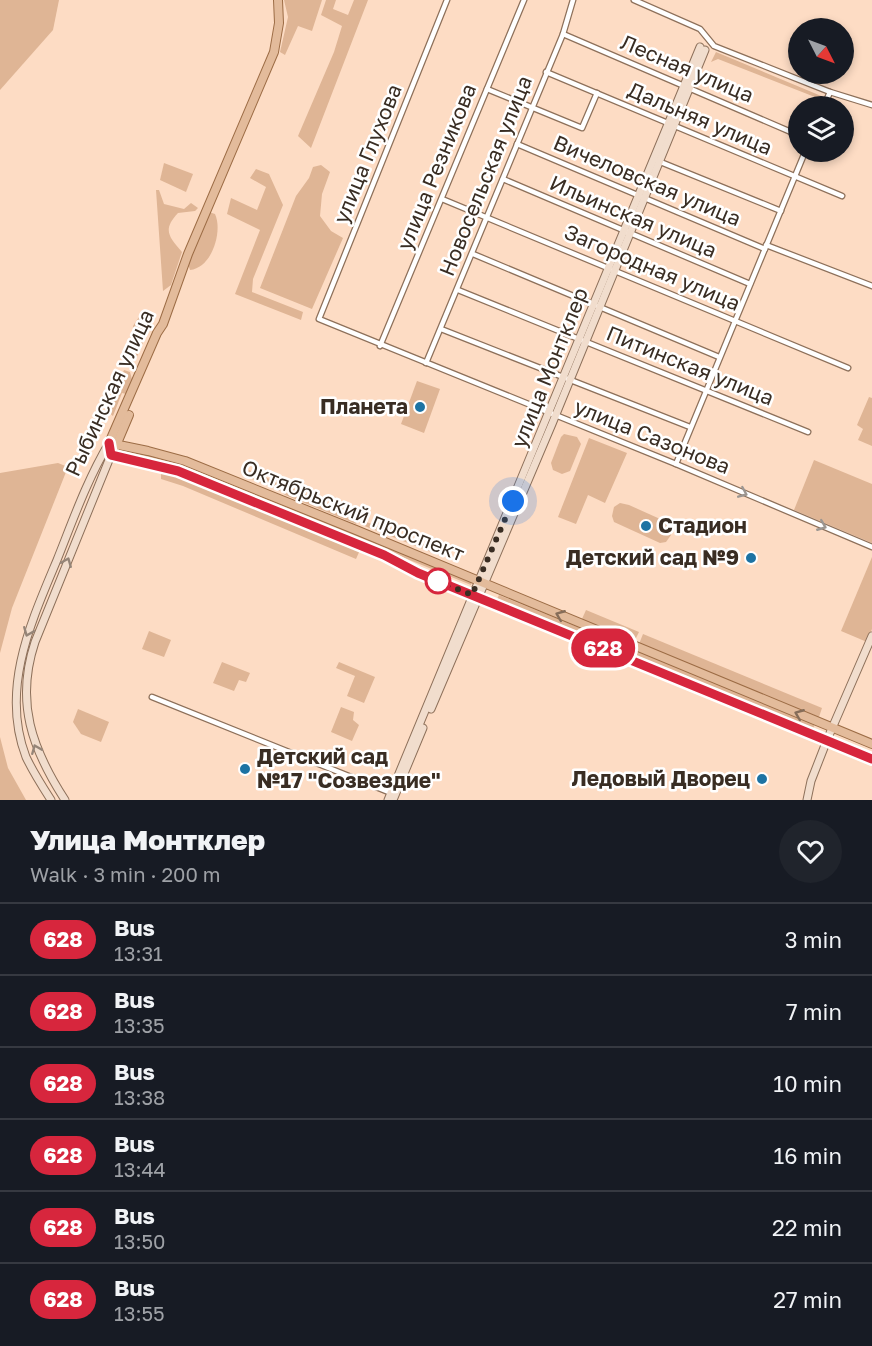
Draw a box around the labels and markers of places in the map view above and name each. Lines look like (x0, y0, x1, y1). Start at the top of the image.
place label: Планета (320, 393, 408, 419)
marker: Планета (413, 400, 427, 414)
place label: Стадион (658, 512, 747, 538)
marker: Стадион (639, 519, 653, 533)
place label: Детский сад №9 (566, 544, 739, 570)
marker: Детский сад №9 (744, 551, 758, 565)
unlabelled marker (425, 568, 451, 594)
place label: Детский сад №17 "Созвездие" (257, 743, 441, 793)
marker: Детский сад №17 "Созвездие" (238, 762, 252, 776)
place label: Ледовый Дворец (572, 765, 750, 791)
marker: Ледовый Дворец (755, 772, 769, 786)

